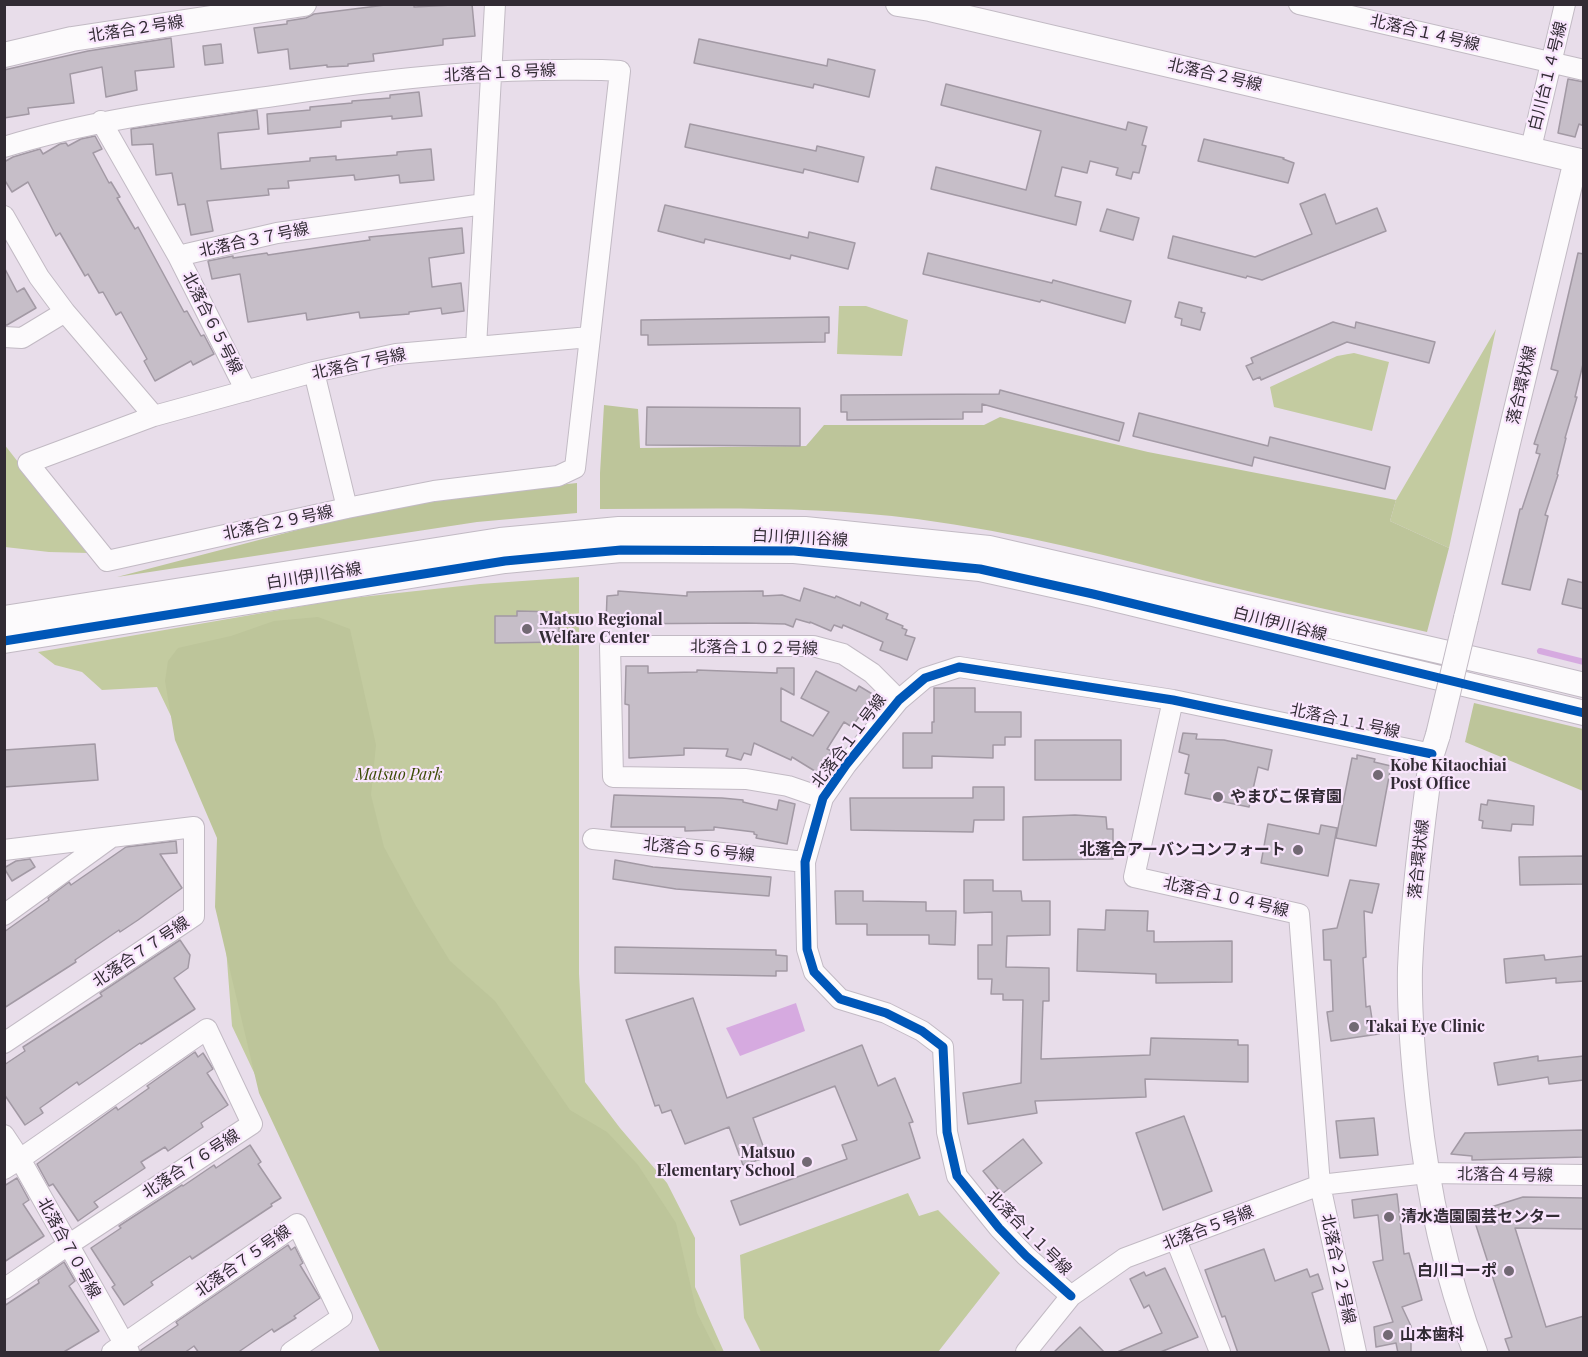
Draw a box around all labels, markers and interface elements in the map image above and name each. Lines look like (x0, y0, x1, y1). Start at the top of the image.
street label: 北落合１４号線 (1368, 11, 1482, 55)
street label: 北落合２号線 (87, 12, 185, 46)
street label: 白川台１４号線 (1525, 19, 1571, 133)
street label: 北落合２号線 (1166, 55, 1264, 95)
street label: 北落合１８号線 (444, 60, 556, 86)
street label: 北落合３７号線 (197, 219, 311, 261)
street label: 北落合６５号線 (178, 269, 246, 377)
street label: 落合環状線 (1504, 344, 1540, 426)
street label: 北落合７号線 (310, 345, 408, 383)
street label: 北落合２９号線 (221, 502, 335, 544)
street label: 白川伊川谷線 (752, 526, 848, 550)
street label: 白川伊川谷線 (265, 559, 363, 593)
street label: 白川伊川谷線 (1231, 603, 1329, 645)
place label: Matsuo Regional Welfare Center (539, 610, 663, 648)
marker: Matsuo Regional Welfare Center (520, 622, 534, 636)
street label: 北落合１０２号線 (690, 637, 818, 659)
street label: 北落合１１号線 (808, 690, 890, 792)
street label: 北落合１１号線 (1288, 700, 1402, 742)
place label: Kobe Kitaochiai Post Office (1390, 756, 1507, 794)
park label: Matsuo Park (356, 765, 442, 785)
marker: Kobe Kitaochiai Post Office (1371, 768, 1385, 782)
place label: やまびこ保育園 (1230, 787, 1342, 807)
marker: やまびこ保育園 (1211, 790, 1225, 804)
street label: 落合環状線 (1405, 818, 1433, 900)
street label: 北落合５６号線 (642, 835, 756, 865)
place label: 北落合アーバンコンフォート (1079, 840, 1286, 860)
marker: 北落合アーバンコンフォート (1291, 843, 1305, 857)
street label: 北落合１０４号線 (1161, 873, 1291, 921)
street label: 北落合７７号線 (89, 913, 193, 991)
place label: Takai Eye Clinic (1366, 1017, 1485, 1037)
marker: Takai Eye Clinic (1347, 1020, 1361, 1034)
street label: 北落合７６号線 (139, 1125, 243, 1203)
place label: Matsuo Elementary School (656, 1143, 795, 1181)
marker: Matsuo Elementary School (800, 1155, 814, 1169)
street label: 北落合４号線 (1457, 1165, 1553, 1185)
street label: 北落合１１号線 (983, 1187, 1075, 1279)
street label: 北落合７０号線 (33, 1194, 105, 1302)
street label: 北落合５号線 (1160, 1202, 1256, 1254)
place label: 清水造園園芸センター (1401, 1207, 1561, 1227)
marker: 清水造園園芸センター (1382, 1210, 1396, 1224)
street label: 北落合２２号線 (1317, 1212, 1359, 1326)
street label: 北落合７５号線 (192, 1221, 294, 1301)
place label: 白川コーポ (1417, 1261, 1497, 1281)
marker: 白川コーポ (1502, 1264, 1516, 1278)
place label: 山本歯科 (1400, 1325, 1464, 1345)
marker: 山本歯科 (1381, 1328, 1395, 1342)

